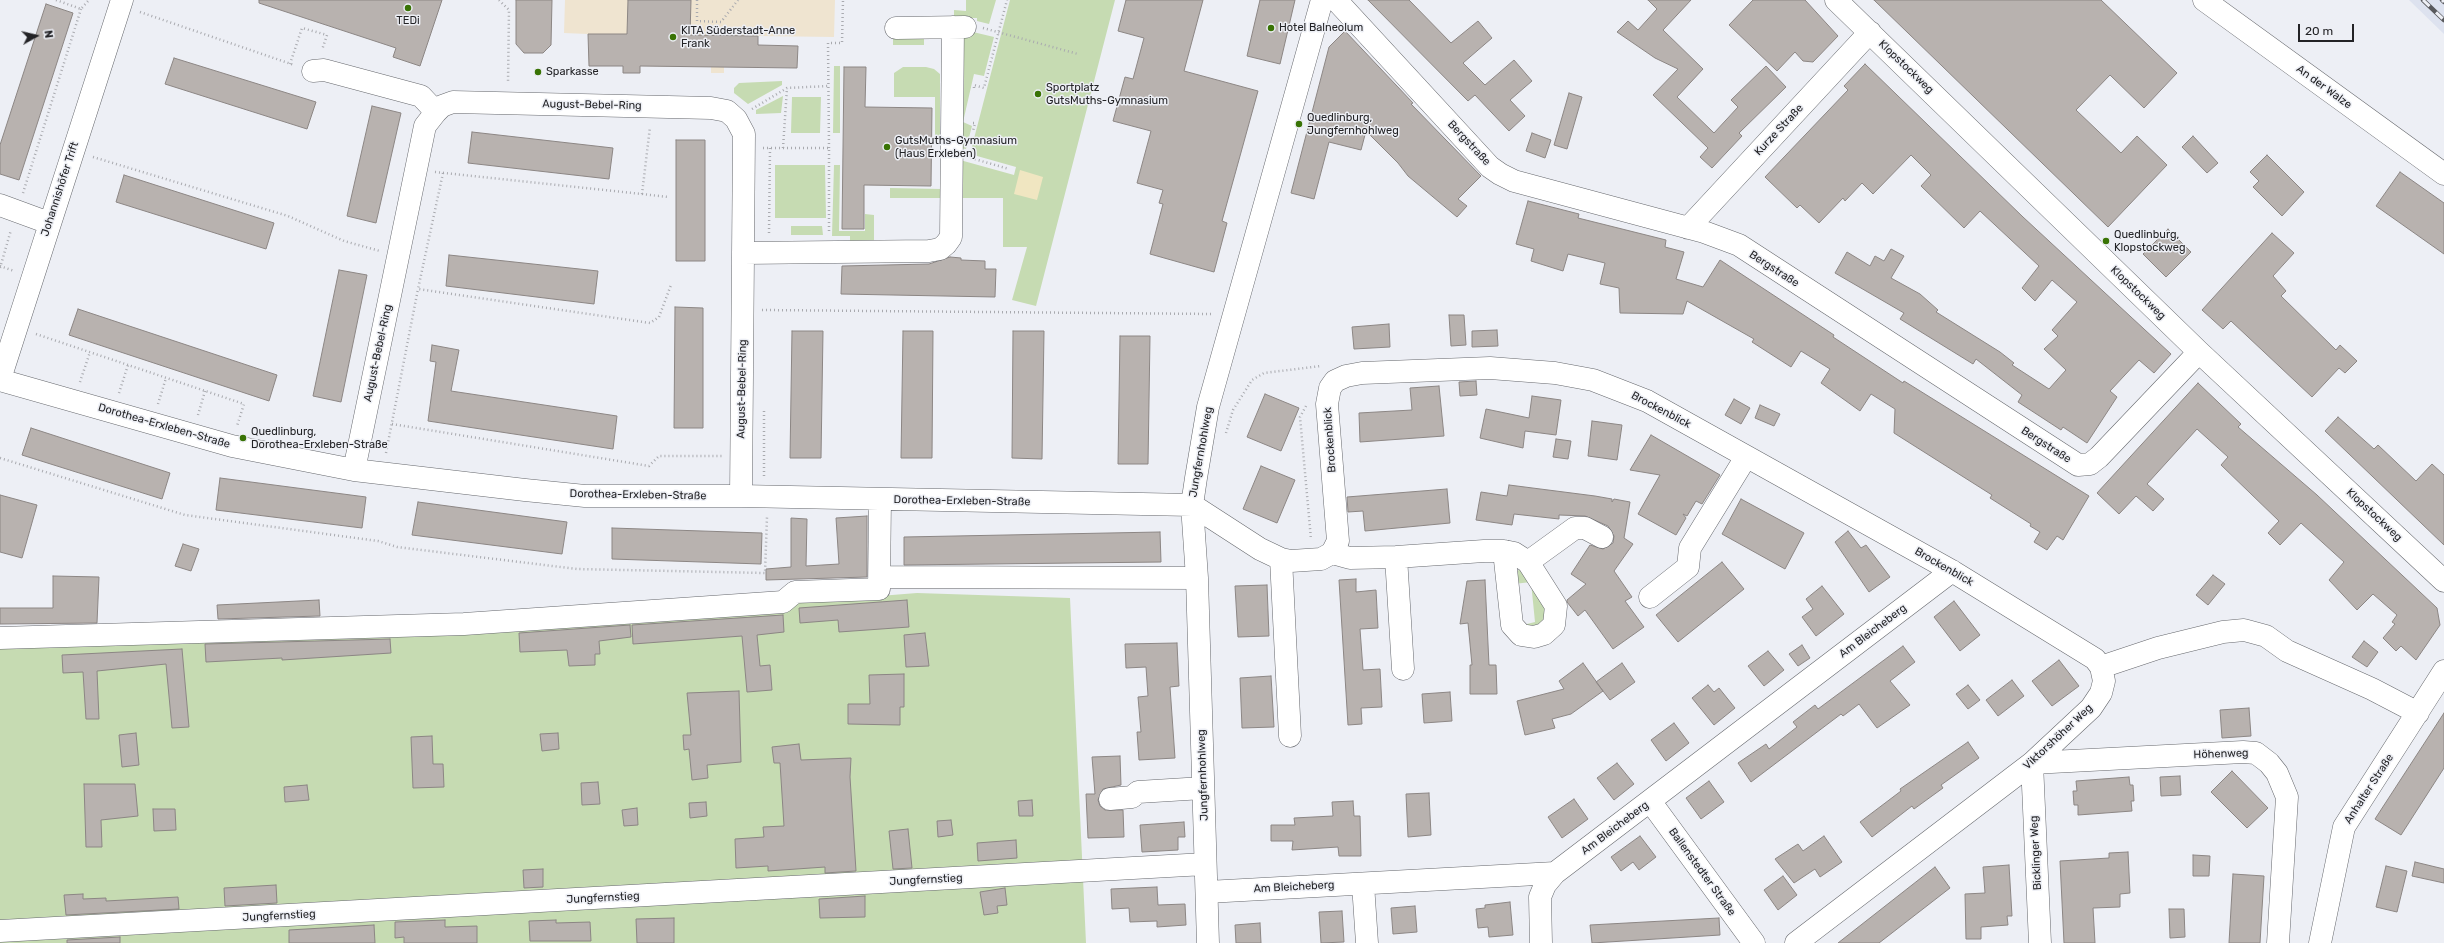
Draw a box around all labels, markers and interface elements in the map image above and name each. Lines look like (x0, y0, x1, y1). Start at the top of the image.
marker: TEDi (403, 3, 413, 13)
place label: TEDi (396, 14, 420, 28)
north arrow (16, 16, 56, 56)
scale bar (2300, 16, 2356, 42)
place label: Hotel Balneolum (1279, 21, 1363, 35)
marker: Hotel Balneolum (1266, 23, 1276, 33)
place label: KITA Süderstadt-Anne Frank (681, 24, 795, 50)
text: 20 m (2305, 24, 2333, 38)
text: N (41, 29, 55, 39)
marker: KITA Süderstadt-Anne Frank (668, 32, 678, 42)
street label: Klopstockweg (1876, 37, 1936, 97)
street label: An der Walze (2294, 62, 2354, 112)
place label: Sparkasse (546, 65, 599, 79)
marker: Sparkasse (533, 67, 543, 77)
place label: Sportplatz GutsMuths-Gymnasium (1046, 81, 1168, 107)
marker: Sportplatz GutsMuths-Gymnasium (1033, 89, 1043, 99)
street label: August-Bebel-Ring (542, 98, 642, 112)
street label: Kurze Straße (1752, 102, 1806, 158)
place label: Quedlinburg, Jungfernhohlweg (1307, 111, 1399, 137)
street label: Bergstraße (1445, 118, 1493, 168)
marker: Quedlinburg, Jungfernhohlweg (1294, 119, 1304, 129)
place label: GutsMuths-Gymnasium (Haus Erxleben) (895, 134, 1017, 160)
street label: Johannishöfer Trift (38, 140, 82, 238)
marker: GutsMuths-Gymnasium (Haus Erxleben) (882, 142, 892, 152)
place label: Quedlinburg, Klopstockweg (2114, 228, 2186, 254)
marker: Quedlinburg, Klopstockweg (2101, 236, 2111, 246)
street label: Bergstraße (1747, 248, 1801, 290)
street label: Klopstockweg (2108, 263, 2168, 323)
street label: August-Bebel-Ring (361, 303, 395, 403)
street label: August-Bebel-Ring (735, 339, 749, 439)
street label: Brockenblick (1629, 389, 1693, 431)
street label: Dorothea-Erxleben-Straße (96, 401, 232, 451)
street label: Jungfernhohlweg (1187, 406, 1215, 498)
street label: Brockenblick (1321, 407, 1339, 473)
street label: Bergstraße (2019, 424, 2073, 466)
place label: Quedlinburg, Dorothea-Erxleben-Straße (251, 425, 388, 451)
marker: Quedlinburg, Dorothea-Erxleben-Straße (238, 433, 248, 443)
street label: Klopstockweg (2343, 486, 2405, 544)
street label: Dorothea-Erxleben-Straße (570, 487, 706, 503)
street label: Dorothea-Erxleben-Straße (894, 493, 1030, 509)
street label: Brockenblick (1912, 545, 1976, 589)
street label: Am Bleicheberg (1837, 601, 1909, 661)
street label: Viktorshöher Weg (2021, 701, 2095, 773)
street label: Jungfernhohlweg (1195, 729, 1211, 821)
street label: Höhenweg (2193, 746, 2249, 762)
street label: Anhalter Straße (2341, 752, 2397, 826)
street label: Am Bleicheberg (1579, 798, 1651, 858)
street label: Bicklinger Weg (2027, 815, 2045, 891)
street label: Ballenstedter Straße (1666, 825, 1738, 919)
street label: Jungfernstieg (889, 871, 963, 889)
street label: Am Bleicheberg (1253, 878, 1335, 896)
street label: Jungfernstieg (566, 889, 640, 907)
street label: Jungfernstieg (242, 907, 316, 925)

